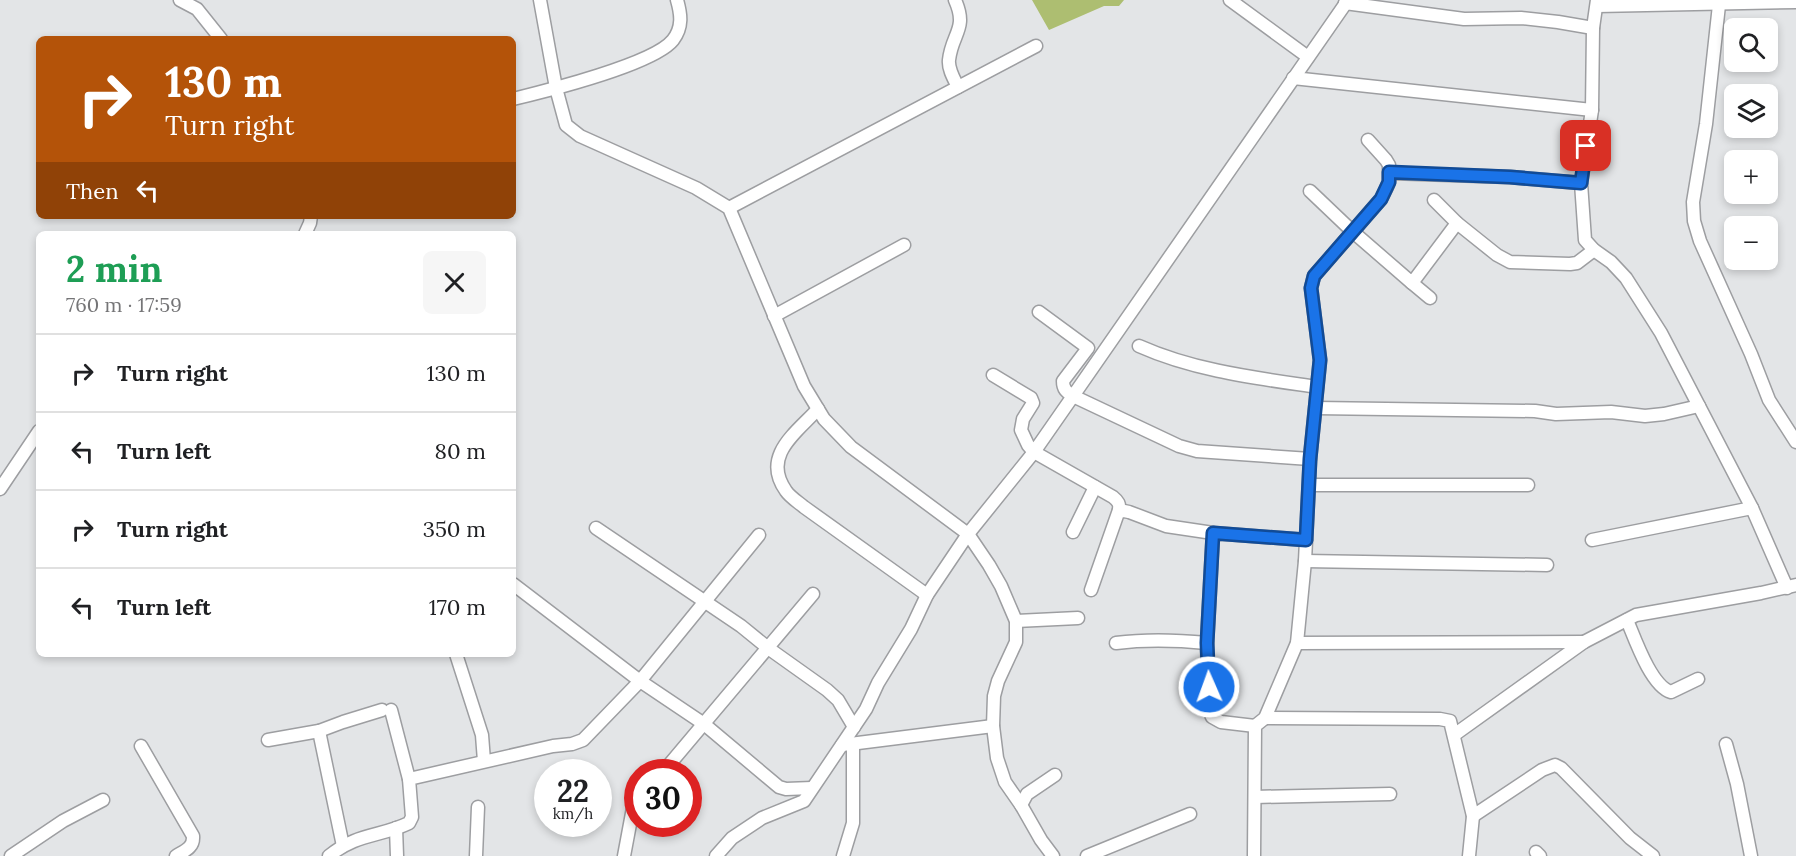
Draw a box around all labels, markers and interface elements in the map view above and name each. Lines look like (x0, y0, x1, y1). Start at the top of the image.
map controls (1724, 18, 1778, 270)
button: search (1724, 18, 1778, 72)
text: 130 m (165, 55, 282, 109)
icon: right (66, 60, 144, 138)
button: layers (1724, 84, 1778, 138)
text: Turn right (165, 108, 294, 142)
pin (1560, 120, 1611, 171)
icon: arrive (1569, 129, 1602, 162)
button: + (1724, 150, 1778, 204)
icon: left (131, 174, 164, 207)
text: Then (66, 177, 119, 205)
button: − (1724, 216, 1778, 270)
text: 2 min (66, 246, 163, 292)
button: close (423, 251, 486, 314)
text: 760 m · 17:59 (66, 292, 182, 317)
icon: right (66, 357, 99, 390)
text: Turn right (117, 359, 228, 387)
text: 130 m (427, 359, 486, 387)
icon: left (66, 435, 99, 468)
text: Turn left (117, 437, 211, 465)
text: 80 m (435, 437, 486, 465)
icon: right (66, 513, 99, 546)
text: Turn right (117, 515, 228, 543)
text: 350 m (423, 515, 486, 543)
icon: left (66, 591, 99, 624)
text: Turn left (117, 593, 211, 621)
text: 170 m (429, 593, 486, 621)
position arrow (1177, 655, 1241, 719)
speed limit sign: 30 (624, 759, 702, 837)
text: 22 (557, 772, 589, 810)
text: km/h (553, 804, 593, 823)

